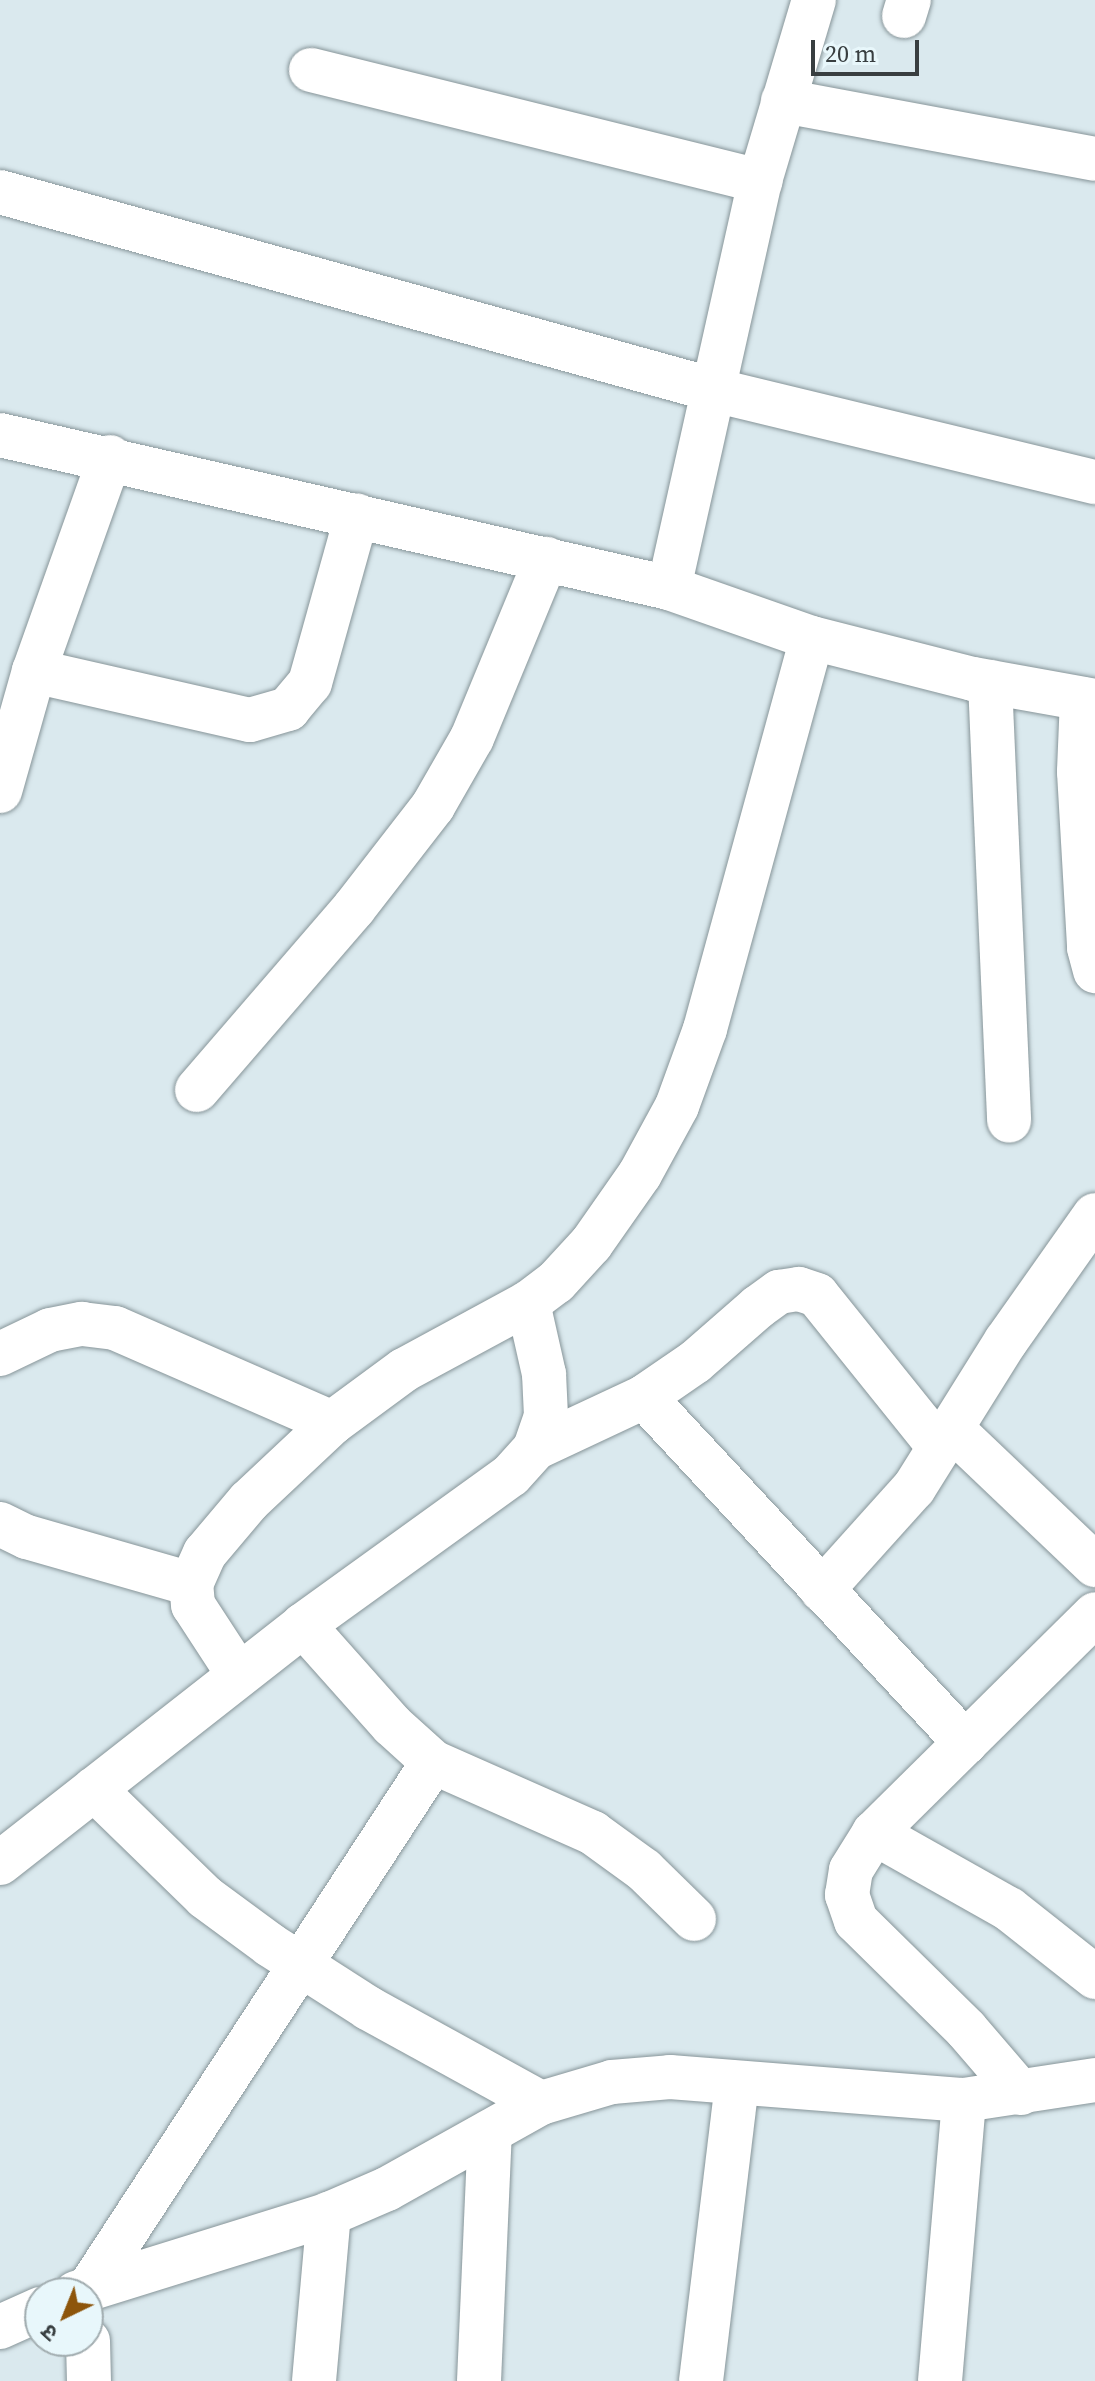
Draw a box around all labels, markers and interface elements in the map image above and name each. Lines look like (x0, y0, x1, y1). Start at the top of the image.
scale bar (815, 24, 923, 74)
text: 20 m (825, 37, 876, 70)
north arrow (24, 2277, 104, 2357)
text: उ (34, 2318, 64, 2348)

